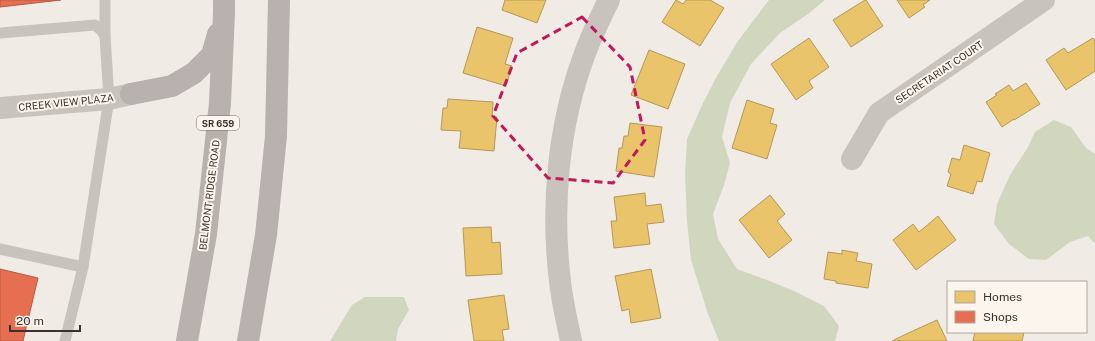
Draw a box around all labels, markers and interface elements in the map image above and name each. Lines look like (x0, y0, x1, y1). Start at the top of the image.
street label: SECRETARIAT COURT (893, 38, 985, 106)
street label: CREEK VIEW PLAZA (18, 91, 114, 113)
road number: SR 659 (197, 116, 239, 130)
street label: BELMONT RIDGE ROAD (196, 139, 222, 251)
legend (947, 281, 1087, 333)
text: Homes (983, 290, 1022, 304)
scale bar (10, 307, 80, 333)
text: Shops (983, 310, 1018, 324)
text: 20 m (16, 314, 44, 328)

